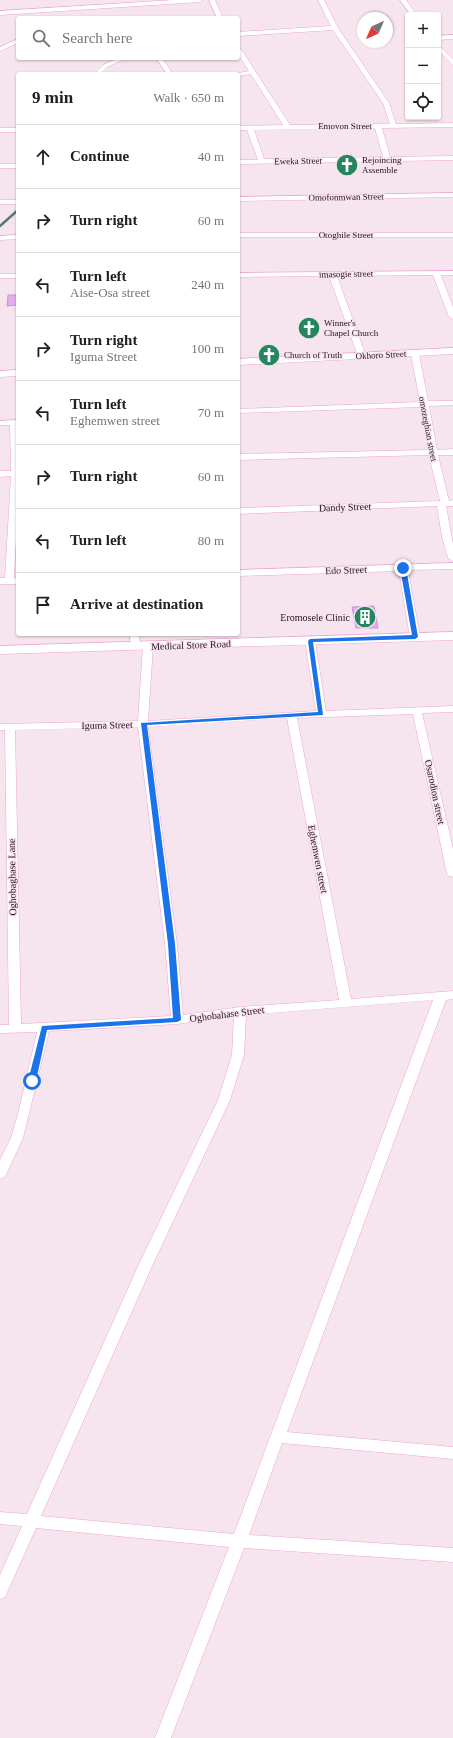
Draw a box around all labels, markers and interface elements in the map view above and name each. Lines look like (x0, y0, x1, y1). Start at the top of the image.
north arrow (357, 12, 393, 48)
map controls (405, 12, 441, 120)
button: + (405, 12, 441, 48)
search box (16, 16, 240, 60)
icon: search (30, 27, 52, 49)
text: Search here (62, 30, 132, 46)
button: − (405, 48, 441, 84)
button: locate (405, 84, 441, 120)
text: 9 min (32, 88, 73, 107)
text: Walk · 650 m (153, 90, 224, 105)
street label: Emovon Street (318, 121, 372, 131)
icon: ahead (32, 146, 54, 168)
text: Continue (70, 148, 129, 164)
text: 40 m (198, 149, 224, 164)
church icon: Rejoincing Assemble (334, 152, 360, 178)
place label: Rejoincing Assemble (362, 155, 402, 175)
street label: Eweka Street (274, 156, 322, 166)
street label: Omofonmwan Street (308, 191, 384, 203)
icon: right (32, 210, 54, 232)
text: Turn right (70, 212, 137, 228)
text: 60 m (198, 213, 224, 228)
street label: Otoghile Street (319, 230, 374, 240)
text: Turn left (70, 268, 127, 284)
street label: imasogie street (319, 269, 374, 279)
icon: left (32, 274, 54, 296)
text: 240 m (191, 277, 224, 292)
text: Aise-Osa street (70, 285, 150, 300)
church icon: Winner's Chapel Church (296, 315, 322, 341)
place label: Winner's Chapel Church (324, 318, 379, 338)
text: Turn right (70, 332, 137, 348)
icon: right (32, 338, 54, 360)
text: 100 m (191, 341, 224, 356)
church icon: Church of Truth (256, 342, 282, 368)
text: Iguma Street (70, 349, 137, 364)
street label: Okhoro Street (355, 349, 407, 361)
place label: Church of Truth (284, 350, 343, 360)
text: Turn left (70, 396, 127, 412)
street label: omozeghian street (417, 396, 439, 463)
icon: left (32, 402, 54, 424)
text: 70 m (198, 405, 224, 420)
text: Eghemwen street (70, 413, 160, 428)
icon: right (32, 466, 54, 488)
text: Turn right (70, 468, 137, 484)
text: 60 m (198, 469, 224, 484)
street label: Dandy Street (319, 501, 372, 513)
icon: left (32, 530, 54, 552)
text: Turn left (70, 532, 127, 548)
text: 80 m (198, 533, 224, 548)
route end (394, 559, 412, 577)
street label: Edo Street (325, 564, 367, 576)
icon: arrive (32, 594, 54, 616)
text: Arrive at destination (70, 596, 203, 612)
building icon: Eromosele Clinic (352, 604, 378, 630)
place label: Eromosele Clinic (280, 612, 351, 623)
street label: Medical Store Road (151, 638, 231, 652)
street label: Iguma Street (81, 719, 133, 731)
street label: Osarodion street (423, 759, 447, 826)
street label: Eghemwen street (306, 824, 330, 894)
street label: Oghobaghase Lane (6, 838, 18, 916)
street label: Oghobahase Street (189, 1004, 265, 1024)
route start (23, 1072, 41, 1090)

